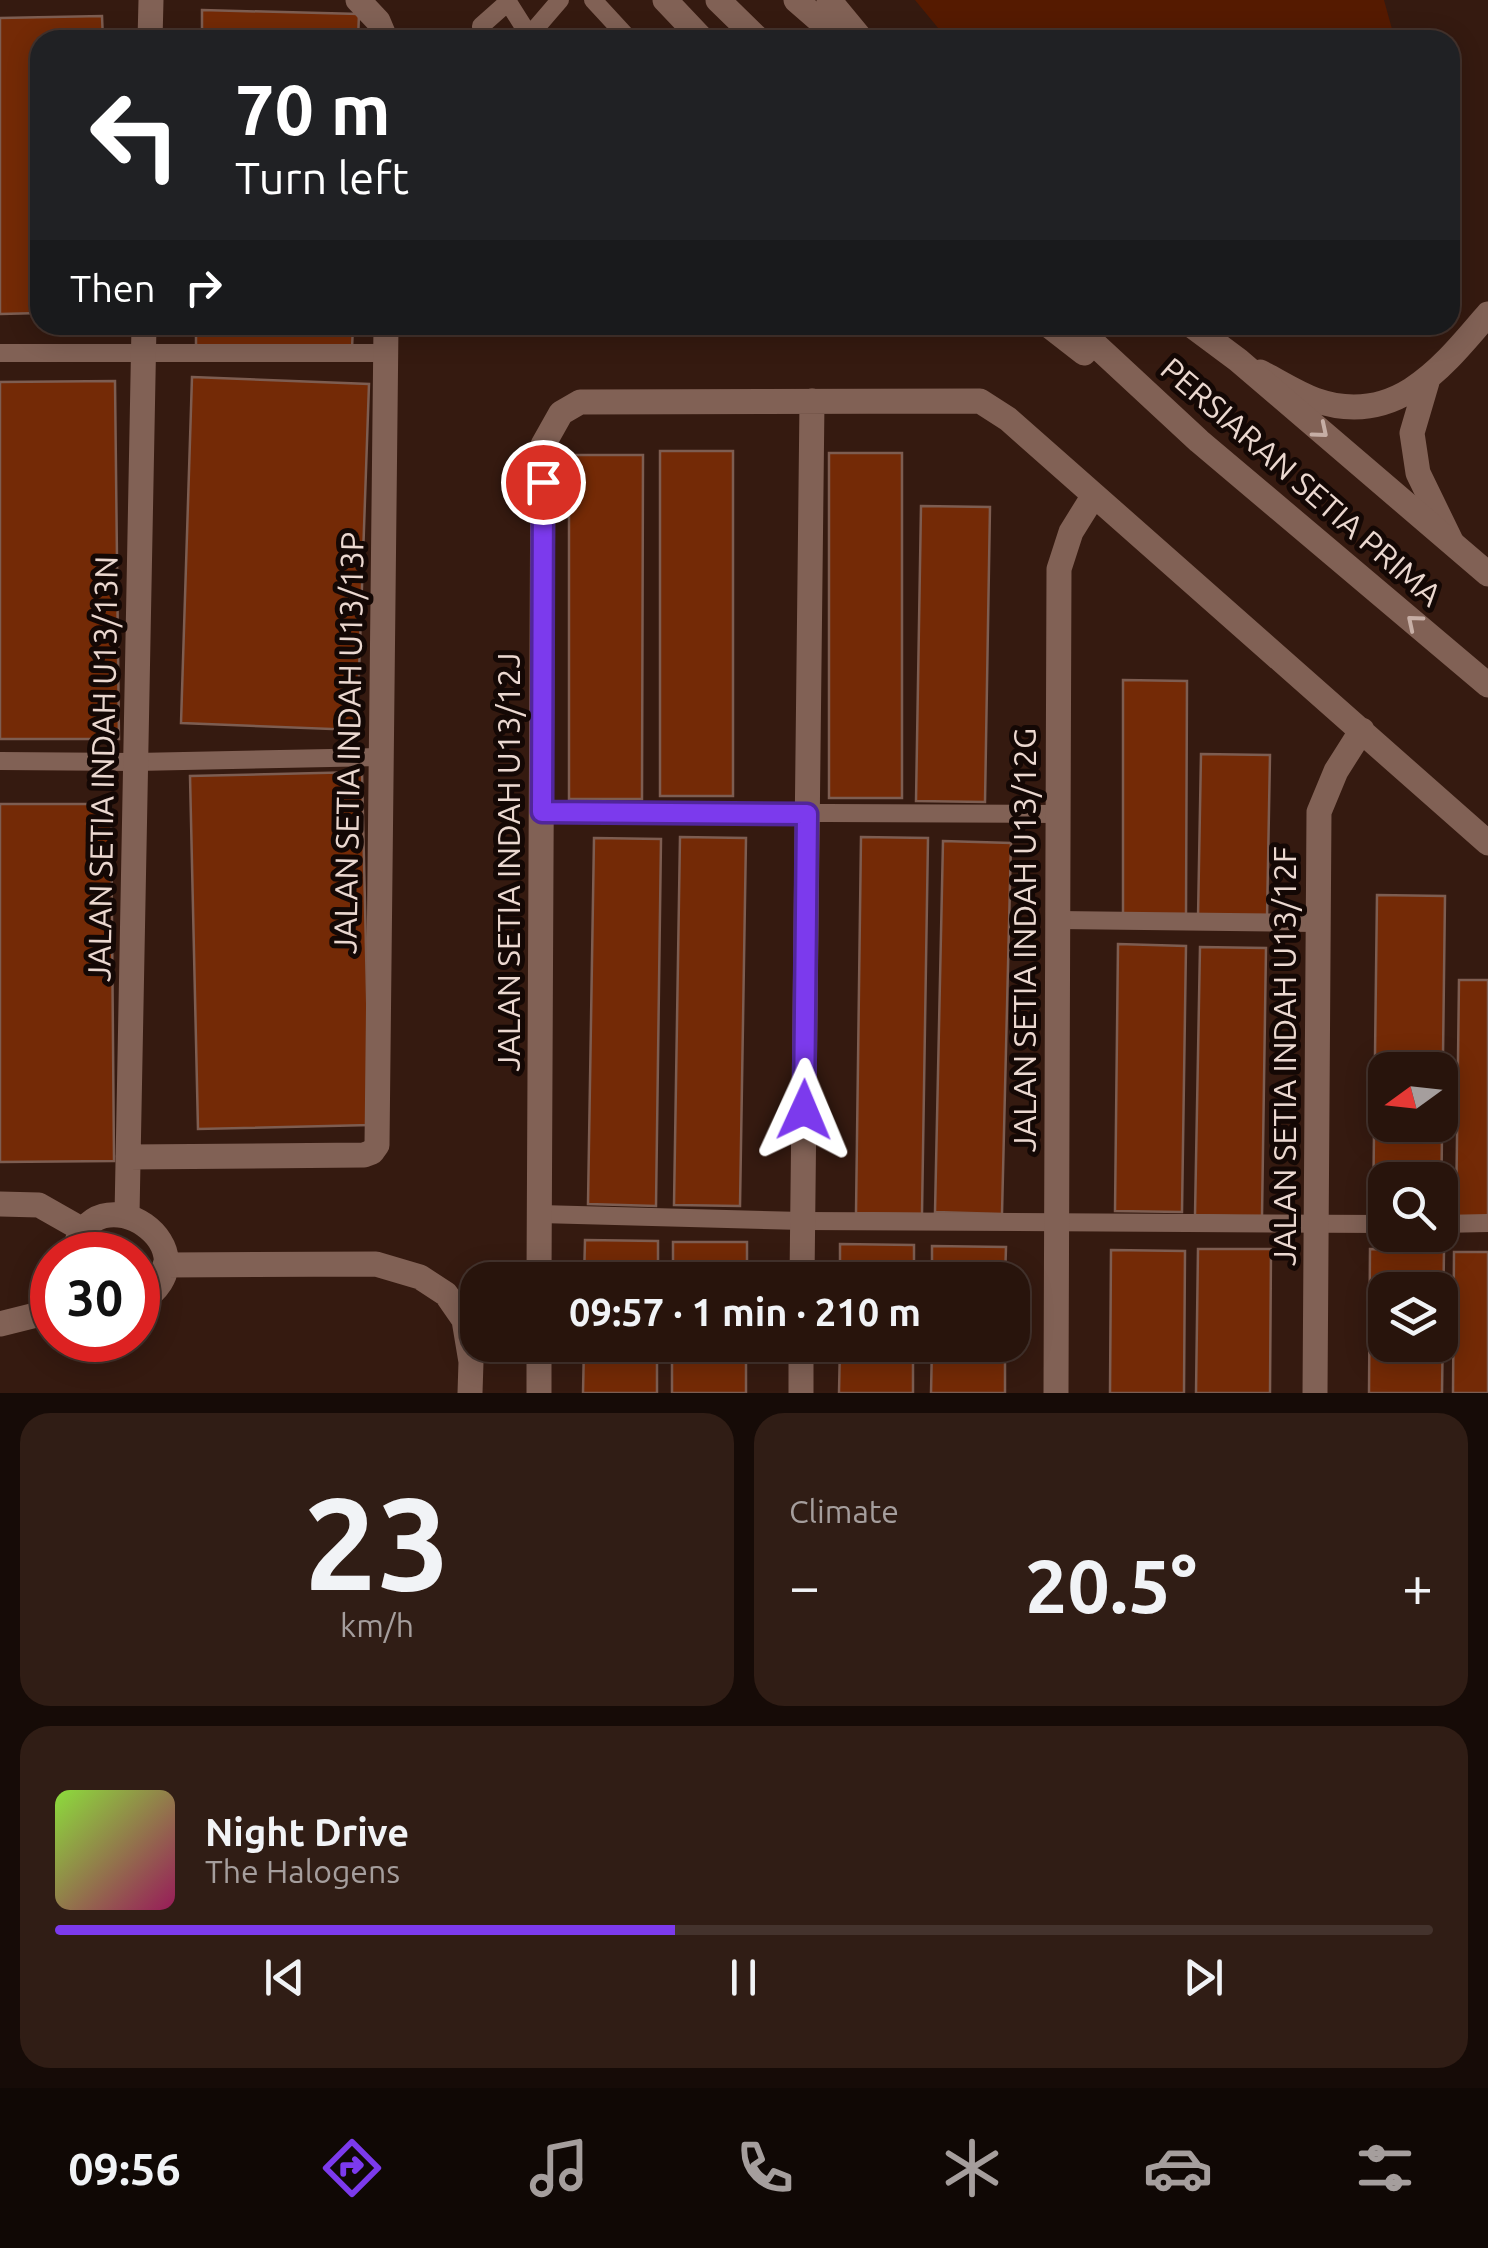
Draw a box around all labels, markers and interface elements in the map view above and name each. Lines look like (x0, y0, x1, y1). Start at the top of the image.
icon: left (70, 70, 200, 200)
text: 70 m (235, 70, 391, 148)
text: Turn left (235, 152, 409, 203)
icon: right (176, 260, 231, 315)
text: Then (70, 267, 156, 309)
street label: PERSIARAN SETIA PRIMA (1154, 350, 1449, 613)
one-way arrow (1310, 419, 1328, 437)
pin (501, 440, 586, 525)
icon: arrive (516, 455, 571, 510)
street label: JALAN SETIA INDAH U13/13P (326, 532, 370, 954)
street label: JALAN SETIA INDAH U13/13N (80, 556, 124, 982)
one-way arrow (1407, 616, 1425, 634)
street label: JALAN SETIA INDAH U13/12J (490, 653, 526, 1071)
street label: JALAN SETIA INDAH U13/12G (1006, 728, 1042, 1152)
street label: JALAN SETIA INDAH U13/12F (1266, 846, 1302, 1266)
north arrow (1368, 1052, 1458, 1142)
map controls (1368, 1052, 1458, 1362)
position arrow (752, 1058, 856, 1162)
button: search (1368, 1162, 1458, 1252)
speed limit sign: 30 (30, 1232, 160, 1362)
button: layers (1368, 1272, 1458, 1362)
text: 09:57 · 1 min · 210 m (569, 1291, 921, 1333)
text: 23 (304, 1469, 450, 1615)
text: Climate (789, 1493, 899, 1529)
text: 20.5° (1025, 1543, 1197, 1627)
text: − (789, 1555, 820, 1616)
text: + (1402, 1555, 1433, 1616)
text: km/h (340, 1607, 414, 1643)
text: Night Drive (205, 1811, 409, 1853)
text: The Halogens (205, 1853, 400, 1889)
icon: previous (257, 1950, 312, 2005)
icon: pause (716, 1950, 771, 2005)
icon: next (1176, 1950, 1231, 2005)
icon: directions (317, 2133, 387, 2203)
icon: music (524, 2133, 594, 2203)
icon: phone (730, 2133, 800, 2203)
icon: climate (937, 2133, 1007, 2203)
icon: car (1143, 2133, 1213, 2203)
icon: filters (1350, 2133, 1420, 2203)
text: 09:56 (68, 2143, 181, 2194)

